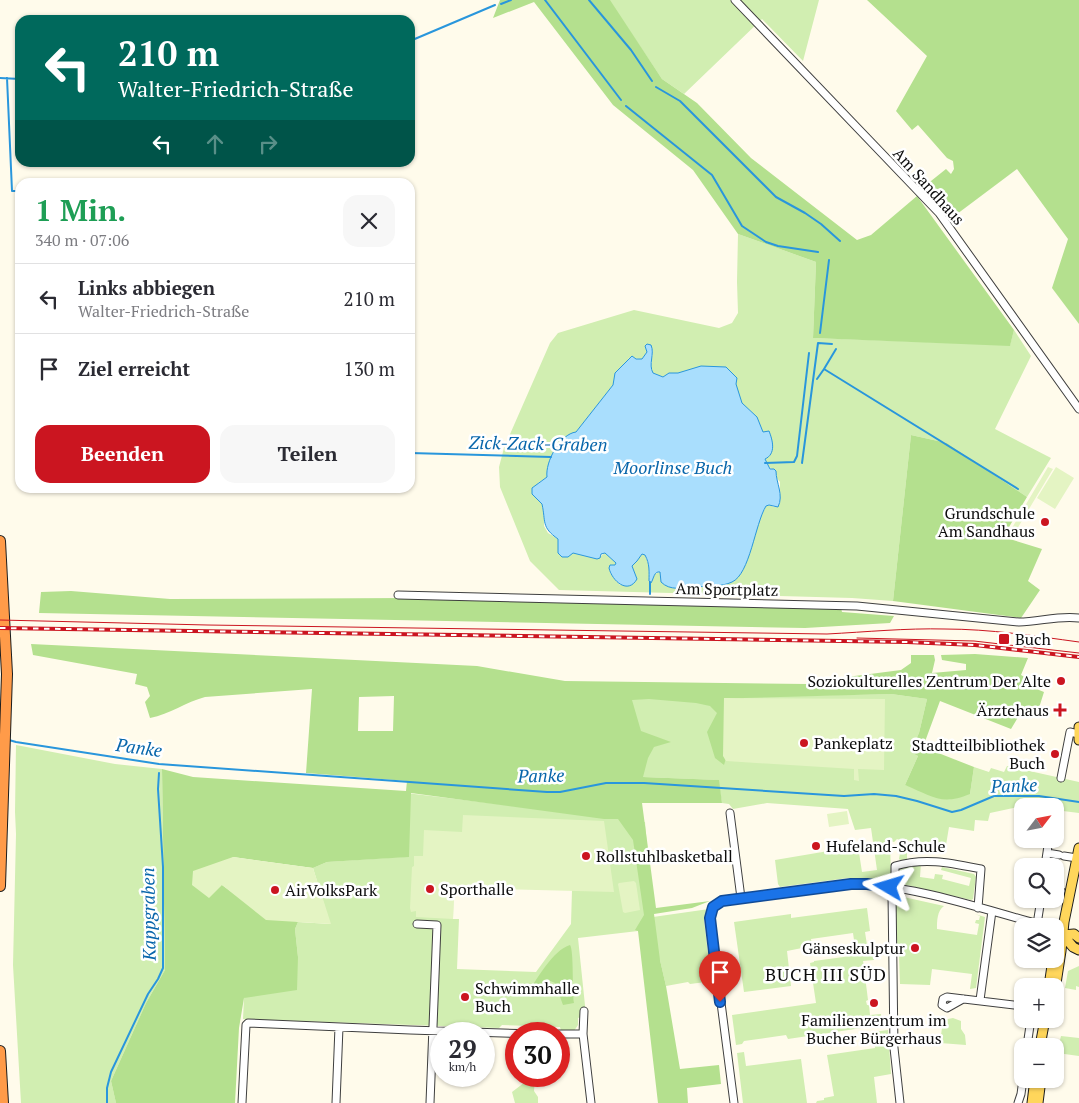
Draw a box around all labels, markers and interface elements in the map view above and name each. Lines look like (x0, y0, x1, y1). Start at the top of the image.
text: 210 m (118, 30, 219, 76)
icon: left (35, 35, 100, 100)
text: Walter-Friedrich-Straße (118, 74, 354, 103)
icon: left (148, 130, 176, 158)
icon: ahead (201, 130, 229, 158)
icon: right (254, 130, 282, 158)
street label: Am Sandhaus (888, 143, 970, 230)
text: 1 Min. (35, 190, 126, 230)
button: close (343, 195, 395, 247)
text: 340 m · 07:06 (35, 229, 129, 251)
text: Links abbiegen (78, 275, 215, 300)
icon: left (35, 285, 63, 313)
text: 210 m (344, 286, 395, 311)
text: Walter-Friedrich-Straße (78, 300, 249, 322)
icon: arrive (35, 355, 63, 383)
text: Ziel erreicht (78, 356, 190, 381)
text: 130 m (344, 356, 395, 381)
button: Beenden (35, 425, 210, 483)
button: Teilen (220, 425, 395, 483)
water label: Zick-Zack-Graben (468, 430, 608, 456)
water label: Moorlinse Buch (613, 455, 732, 479)
place label: Grundschule Am Sandhaus (938, 502, 1035, 542)
marker: Grundschule Am Sandhaus (1039, 516, 1051, 528)
street label: Am Sportplatz (675, 577, 779, 601)
place label: Buch (1015, 628, 1051, 650)
marker: Buch (997, 632, 1011, 646)
place label: Soziokulturelles Zentrum Der Alte (808, 670, 1051, 692)
marker: Soziokulturelles Zentrum Der Alte (1055, 675, 1067, 687)
place label: Ärztehaus (977, 699, 1049, 721)
marker: Ärztehaus (1053, 703, 1067, 717)
water label: Panke (113, 732, 164, 762)
place label: Pankeplatz (814, 732, 893, 754)
place label: Stadtteilbibliothek Buch (912, 734, 1046, 774)
marker: Pankeplatz (798, 737, 810, 749)
marker: Stadtteilbibliothek Buch (1049, 748, 1061, 760)
water label: Panke (517, 763, 564, 787)
water label: Panke (989, 772, 1038, 798)
north arrow (1014, 798, 1064, 848)
map controls (1014, 798, 1064, 1088)
place label: Hufeland-Schule (826, 835, 946, 857)
marker: Hufeland-Schule (810, 840, 822, 852)
place label: Rollstuhlbasketball (596, 845, 733, 867)
marker: Rollstuhlbasketball (580, 850, 592, 862)
button: search (1014, 858, 1064, 908)
position arrow (862, 860, 914, 912)
water label: Kappgraben (135, 867, 161, 962)
place label: Sporthalle (440, 878, 514, 900)
place label: AirVolksPark (285, 879, 378, 901)
marker: Sporthalle (424, 883, 436, 895)
marker: AirVolksPark (269, 884, 281, 896)
button: layers (1014, 918, 1064, 968)
place label: Gänseskulptur (802, 937, 906, 959)
marker: Gänseskulptur (909, 942, 921, 954)
pin (699, 951, 741, 1002)
icon: arrive (706, 958, 734, 986)
district label: BUCH III SÜD (765, 962, 887, 986)
place label: Schwimmhalle Buch (475, 977, 580, 1017)
button: + (1014, 978, 1064, 1028)
marker: Schwimmhalle Buch (459, 991, 471, 1003)
marker: Familienzentrum im Bucher Bürgerhaus (868, 997, 880, 1009)
place label: Familienzentrum im Bucher Bürgerhaus (801, 1009, 947, 1049)
speed limit sign: 30 (505, 1022, 570, 1087)
text: 29 (448, 1032, 477, 1065)
button: − (1014, 1038, 1064, 1088)
text: km/h (449, 1059, 476, 1074)

